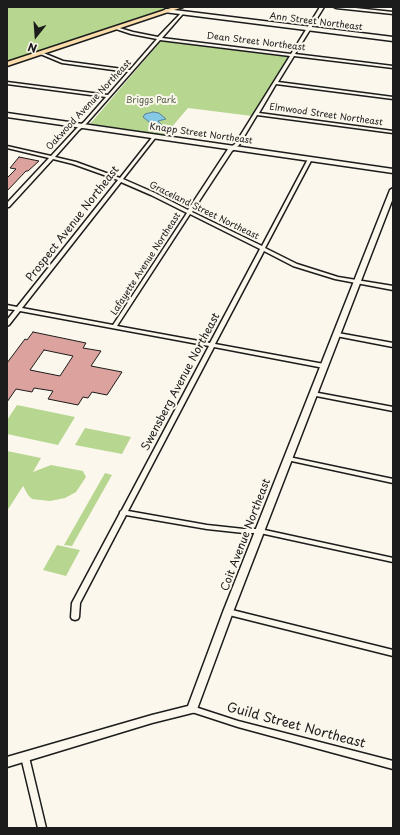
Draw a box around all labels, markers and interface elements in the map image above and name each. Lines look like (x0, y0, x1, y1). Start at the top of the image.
street label: Ann Street Northeast (269, 11, 363, 33)
north arrow (16, 16, 56, 56)
street label: Dean Street Northeast (206, 31, 306, 53)
text: N (26, 39, 39, 57)
street label: Oakwood Avenue Northeast (44, 58, 134, 152)
park label: Briggs Park (126, 96, 176, 106)
street label: Elmwood Street Northeast (269, 102, 383, 128)
street label: Knapp Street Northeast (149, 121, 253, 147)
street label: Prospect Avenue Northeast (24, 164, 122, 284)
street label: Graceland Street Northeast (147, 180, 261, 242)
street label: Lafayette Avenue Northeast (109, 211, 183, 317)
street label: Swensberg Avenue Northeast (139, 311, 223, 453)
street label: Coit Avenue Northeast (218, 477, 274, 593)
street label: Guild Street Northeast (225, 700, 367, 752)

